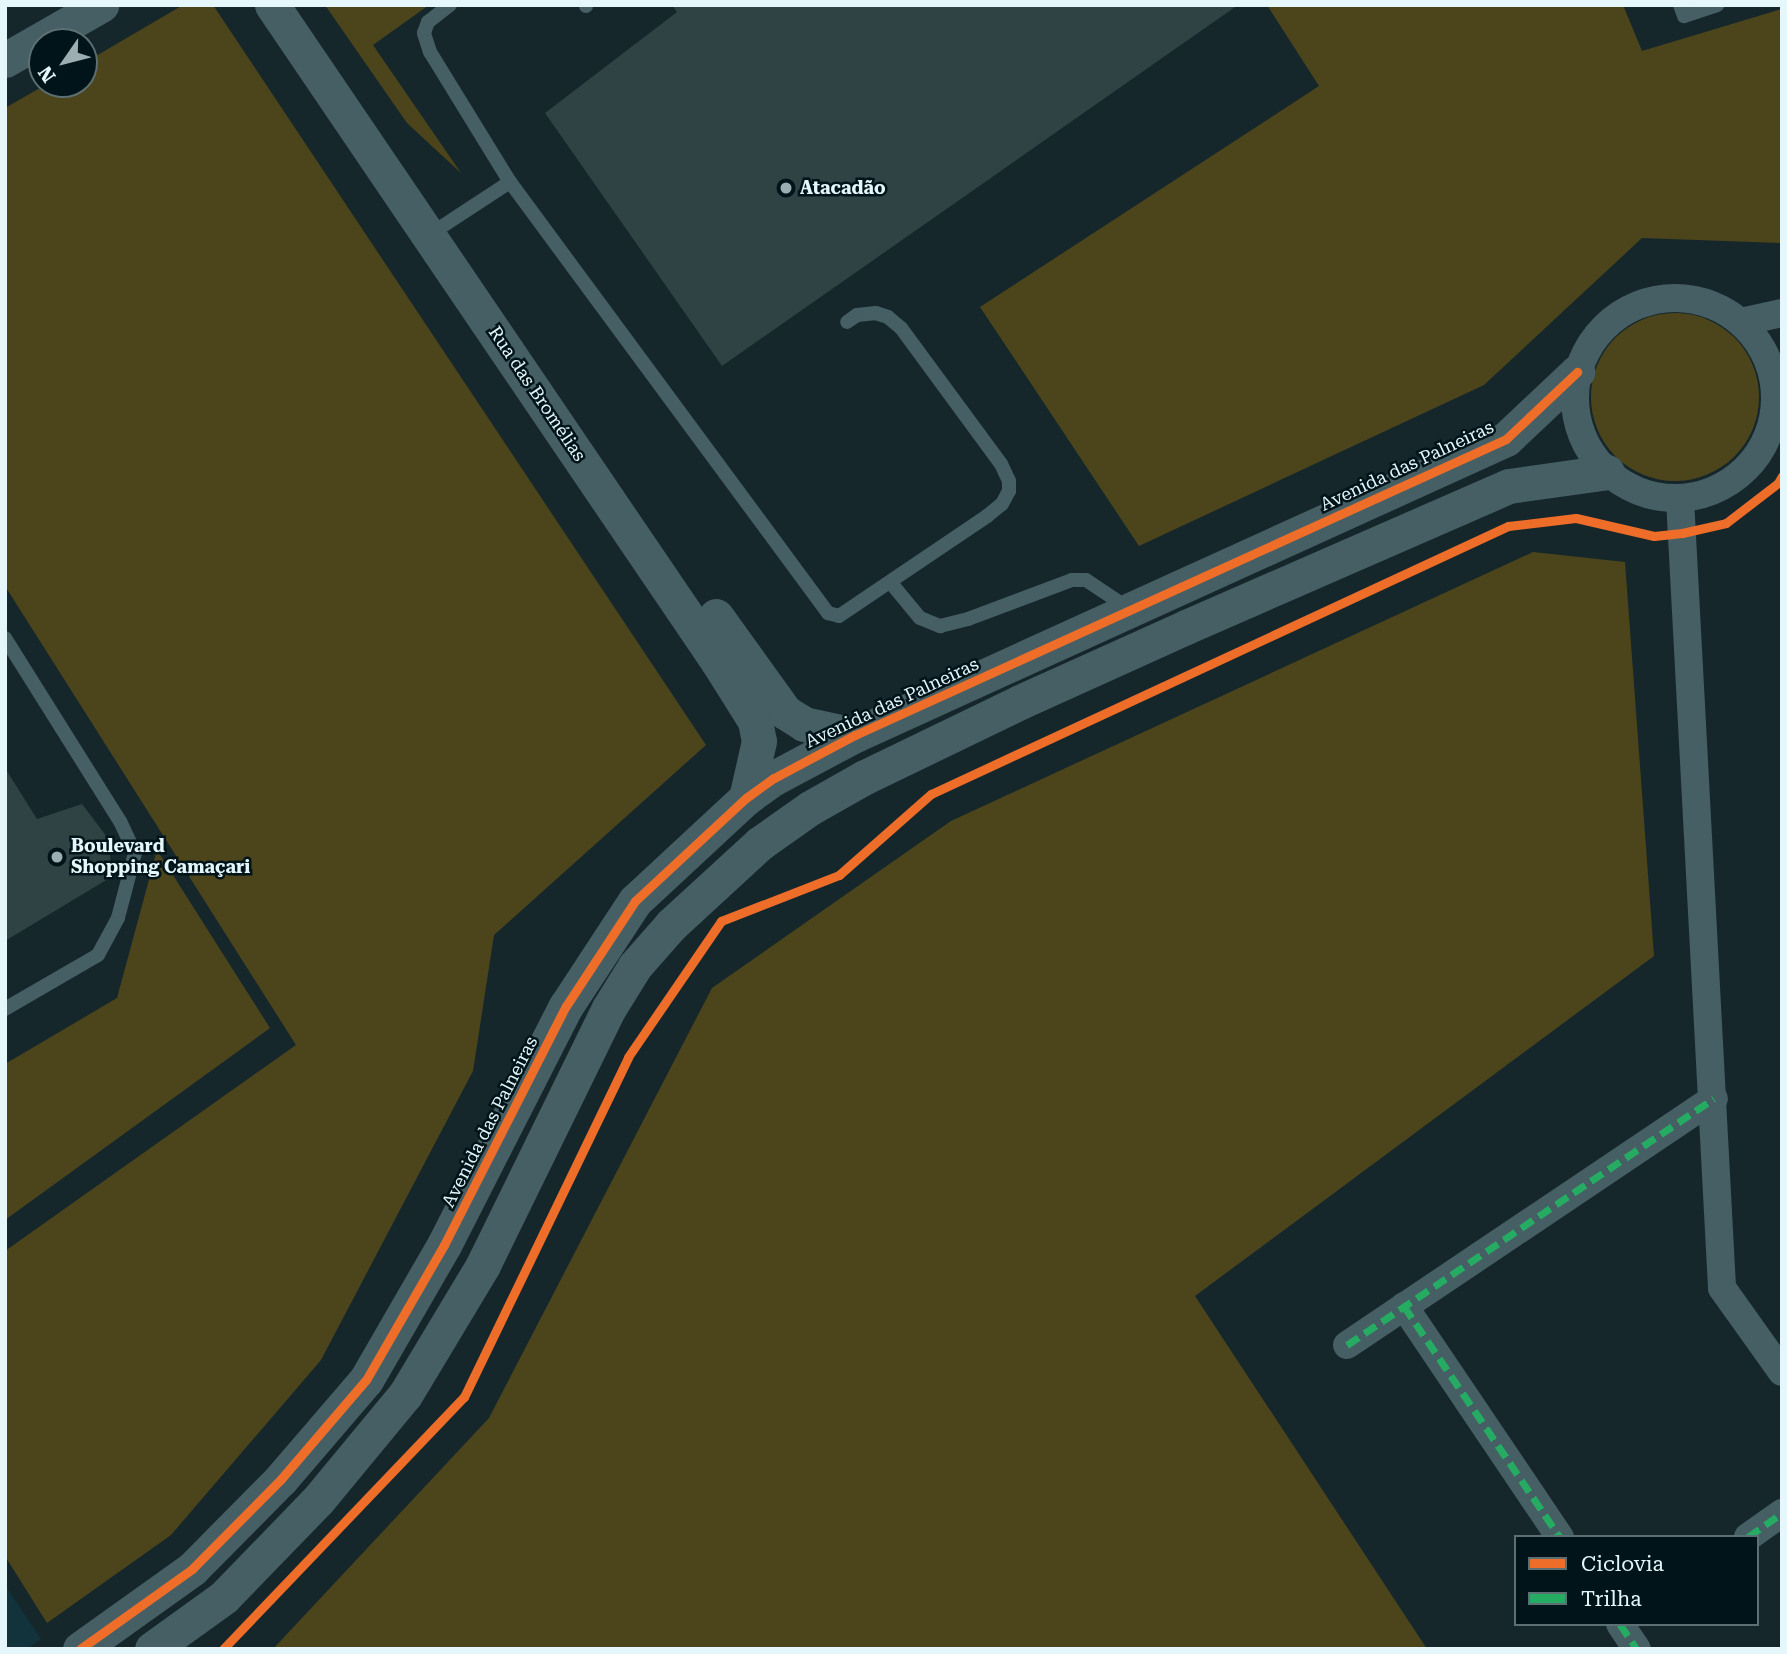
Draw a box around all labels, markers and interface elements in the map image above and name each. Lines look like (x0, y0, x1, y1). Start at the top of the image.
north arrow (28, 28, 98, 98)
text: N (33, 62, 61, 87)
place label: Atacadão (800, 177, 886, 199)
marker: Atacadão (778, 180, 794, 196)
street label: Rua das Bromélias (484, 322, 590, 466)
street label: Avenida das Palneiras (1317, 416, 1497, 516)
street label: Avenida das Palneiras (802, 653, 982, 753)
place label: Boulevard Shopping Camaçari (71, 836, 250, 878)
marker: Boulevard Shopping Camaçari (49, 849, 65, 865)
street label: Avenida das Palneiras (438, 1033, 542, 1211)
legend (1514, 1535, 1759, 1626)
text: Ciclovia (1581, 1552, 1664, 1576)
text: Trilha (1581, 1587, 1642, 1611)

